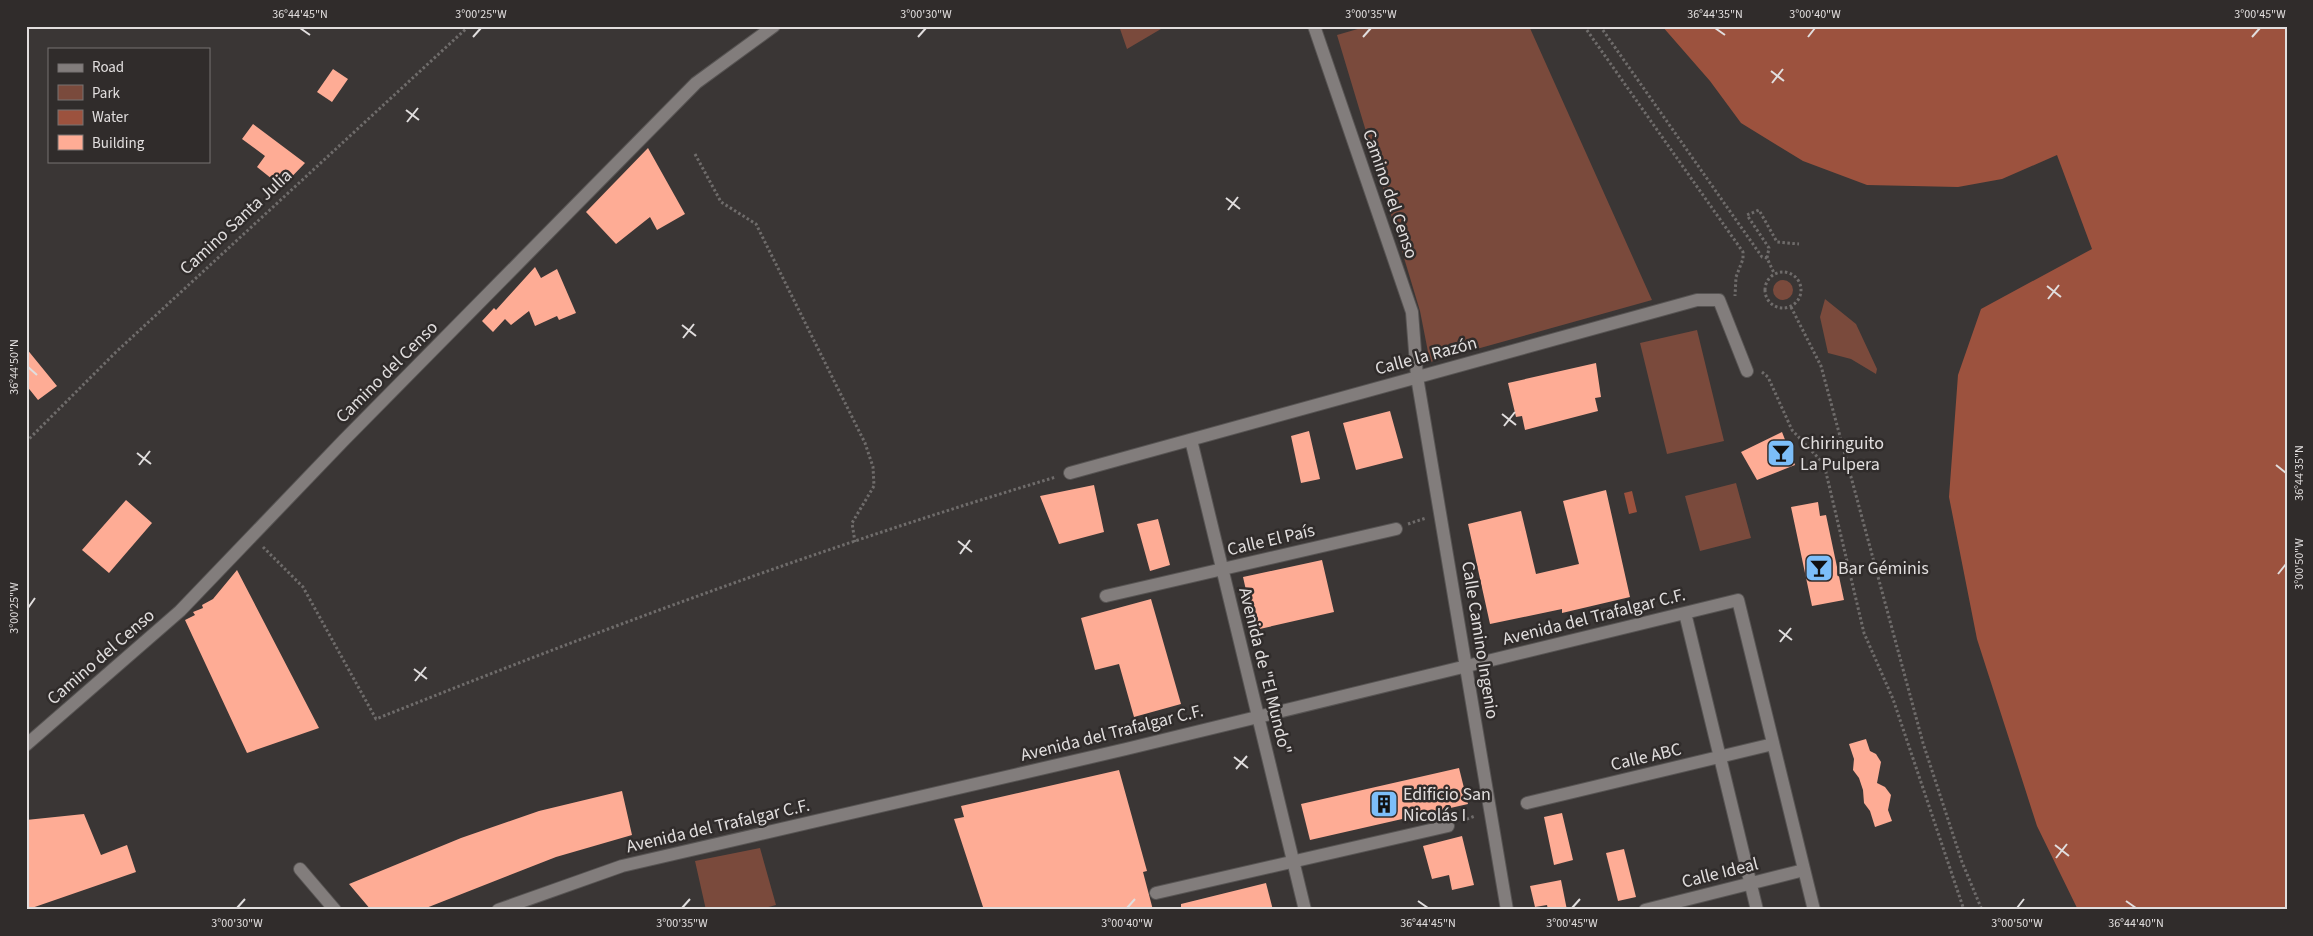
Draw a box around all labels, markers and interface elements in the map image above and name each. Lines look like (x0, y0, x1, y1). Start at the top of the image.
text: 36°44'45"N (272, 6, 328, 23)
text: 3°00'25"W (455, 6, 507, 23)
text: 3°00'30"W (900, 6, 952, 23)
text: 3°00'35"W (1345, 6, 1397, 23)
text: 36°44'35"N (1687, 6, 1743, 23)
text: 3°00'40"W (1789, 6, 1841, 23)
text: 3°00'45"W (2234, 6, 2286, 23)
legend (48, 48, 210, 162)
text: Road (92, 57, 124, 78)
text: Park (92, 83, 121, 104)
text: Water (92, 107, 129, 128)
street label: Camino del Censo (1356, 126, 1424, 262)
text: Building (92, 133, 145, 154)
street label: Camino Santa Julia (174, 163, 298, 281)
street label: Camino del Censo (330, 315, 444, 429)
street label: Calle la Razón (1372, 330, 1480, 382)
text: 36°44'50"N (6, 339, 23, 395)
place label: Chiringuito La Pulpera (1800, 431, 1884, 477)
bar icon: Chiringuito La Pulpera (1766, 438, 1796, 468)
text: 36°44'35"N (2291, 445, 2308, 501)
street label: Calle El País (1225, 518, 1317, 562)
text: 3°00'50"W (2291, 538, 2308, 590)
bar icon: Bar Géminis (1804, 553, 1834, 583)
place label: Bar Géminis (1838, 556, 1929, 581)
street label: Calle Camino Ingenio (1455, 559, 1505, 721)
text: 3°00'25"W (6, 582, 23, 634)
street label: Avenida del Trafalgar C.F. (1500, 582, 1688, 652)
street label: Avenida de "El Mundo" (1232, 585, 1298, 757)
street label: Camino del Censo (42, 603, 160, 711)
street label: Avenida del Trafalgar C.F. (1018, 698, 1206, 768)
street label: Calle ABC (1608, 737, 1684, 777)
place label: Edificio San Nicolás I (1403, 782, 1491, 828)
building icon: Edificio San Nicolás I (1369, 789, 1399, 819)
street label: Avenida del Trafalgar C.F. (624, 793, 812, 859)
street label: Calle Ideal (1679, 851, 1761, 895)
text: 3°00'30"W (211, 915, 263, 932)
text: 3°00'35"W (656, 915, 708, 932)
text: 3°00'40"W (1101, 915, 1153, 932)
text: 36°44'45"N (1400, 915, 1456, 932)
text: 3°00'45"W (1546, 915, 1598, 932)
text: 3°00'50"W (1991, 915, 2043, 932)
text: 36°44'40"N (2108, 915, 2164, 932)

